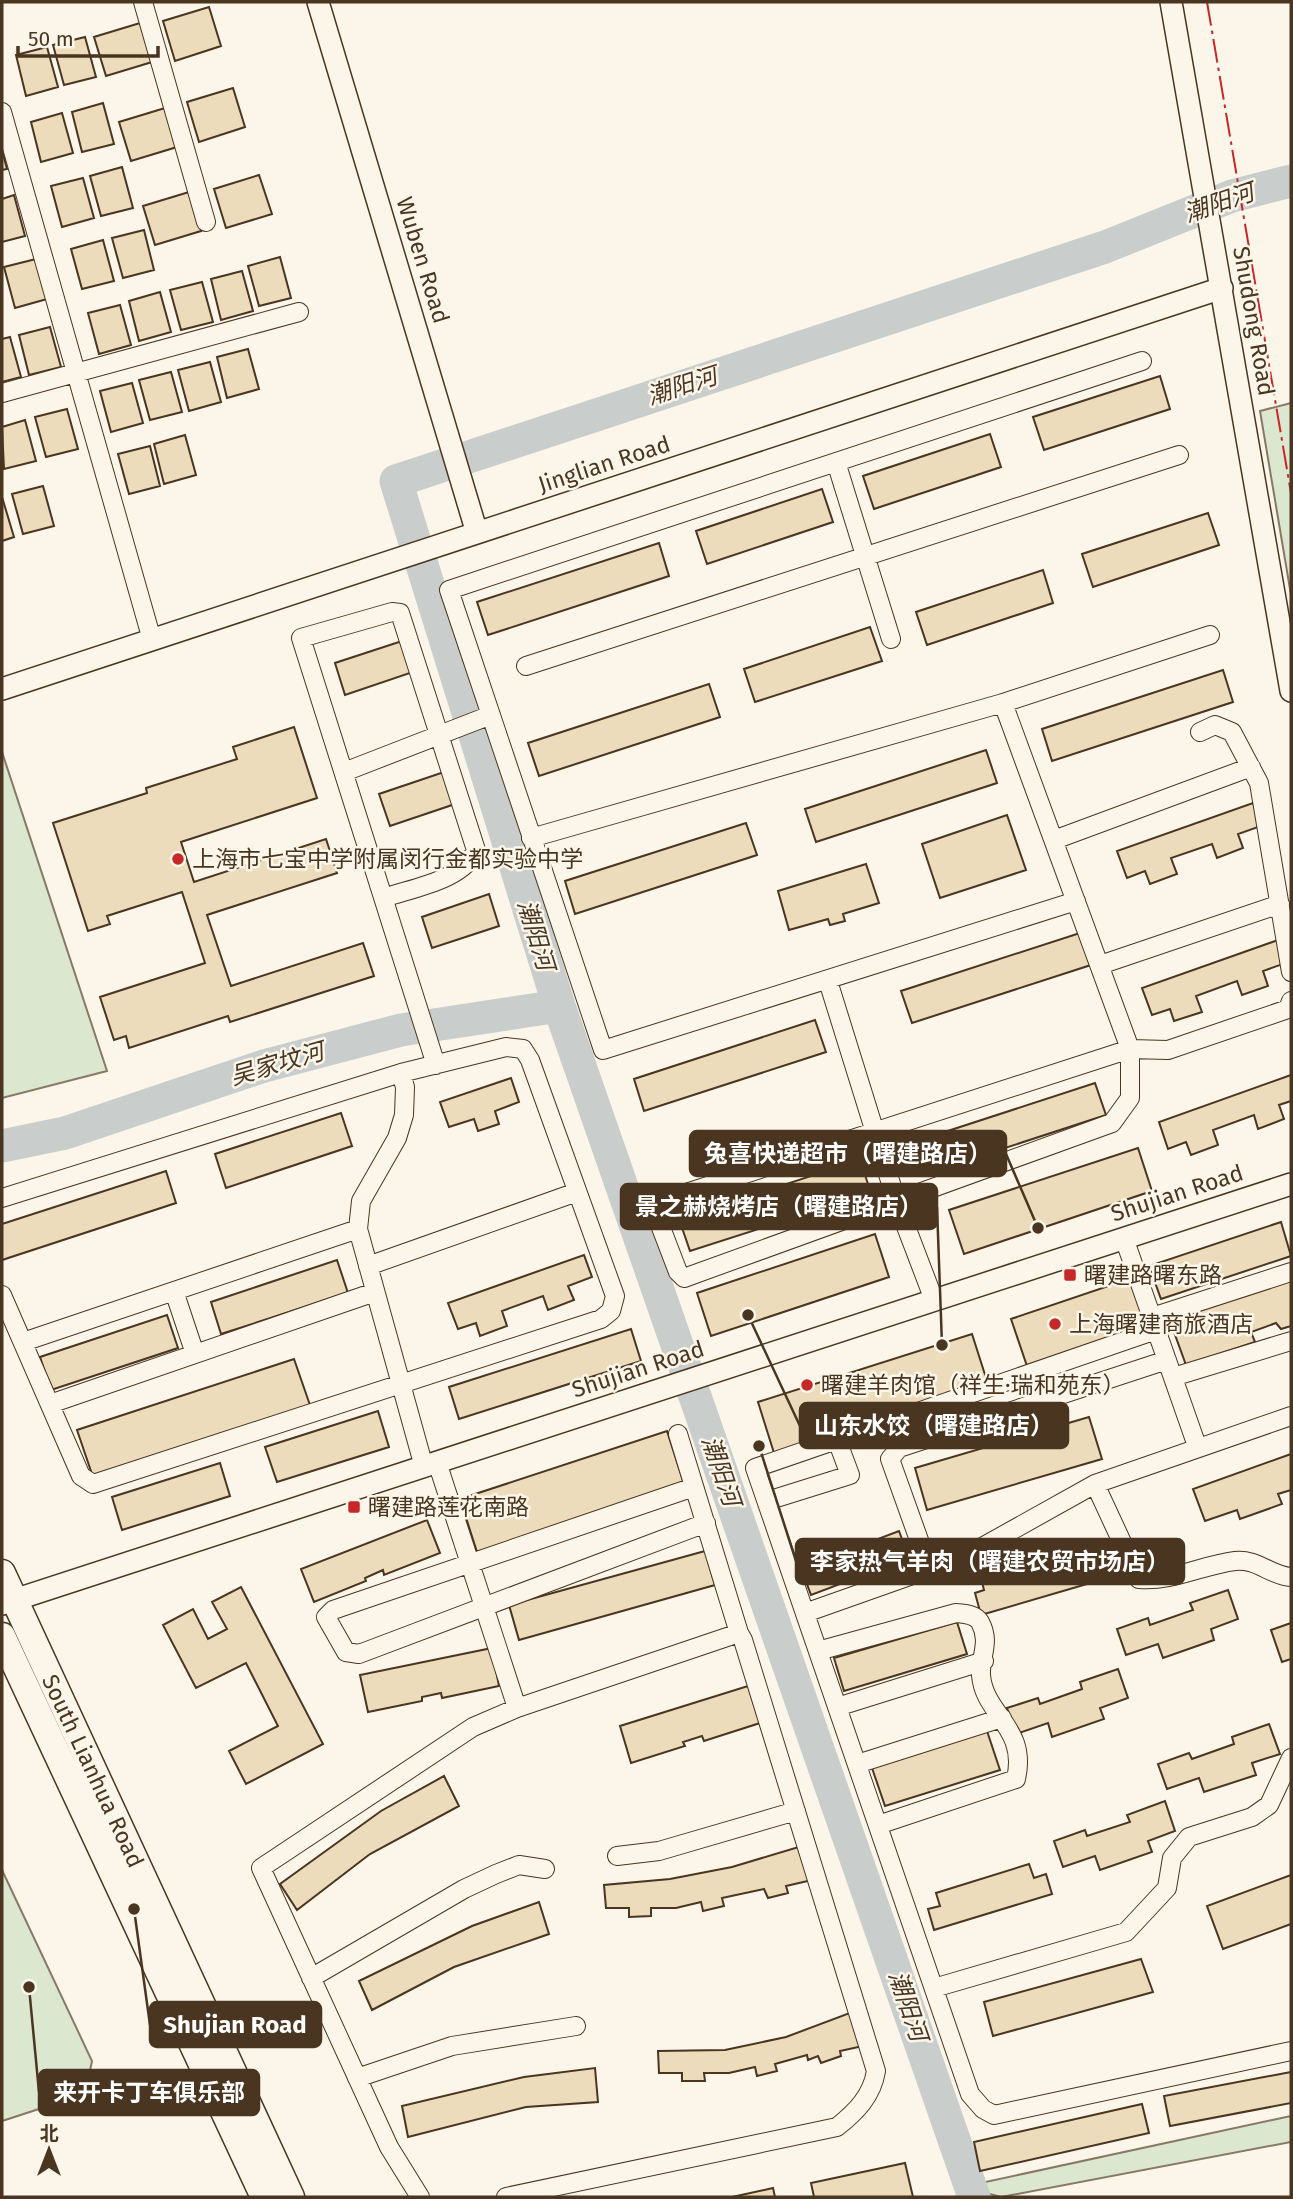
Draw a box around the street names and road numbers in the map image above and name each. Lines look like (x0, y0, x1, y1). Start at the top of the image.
street label: Wuben Road (390, 193, 456, 327)
street label: Shudong Road (1227, 244, 1281, 398)
street label: Jinglian Road (534, 429, 674, 499)
street label: Shujian Road (1107, 1158, 1247, 1228)
street label: Shujian Road (568, 1334, 708, 1404)
street label: South Lianhua Road (36, 1670, 150, 1872)

